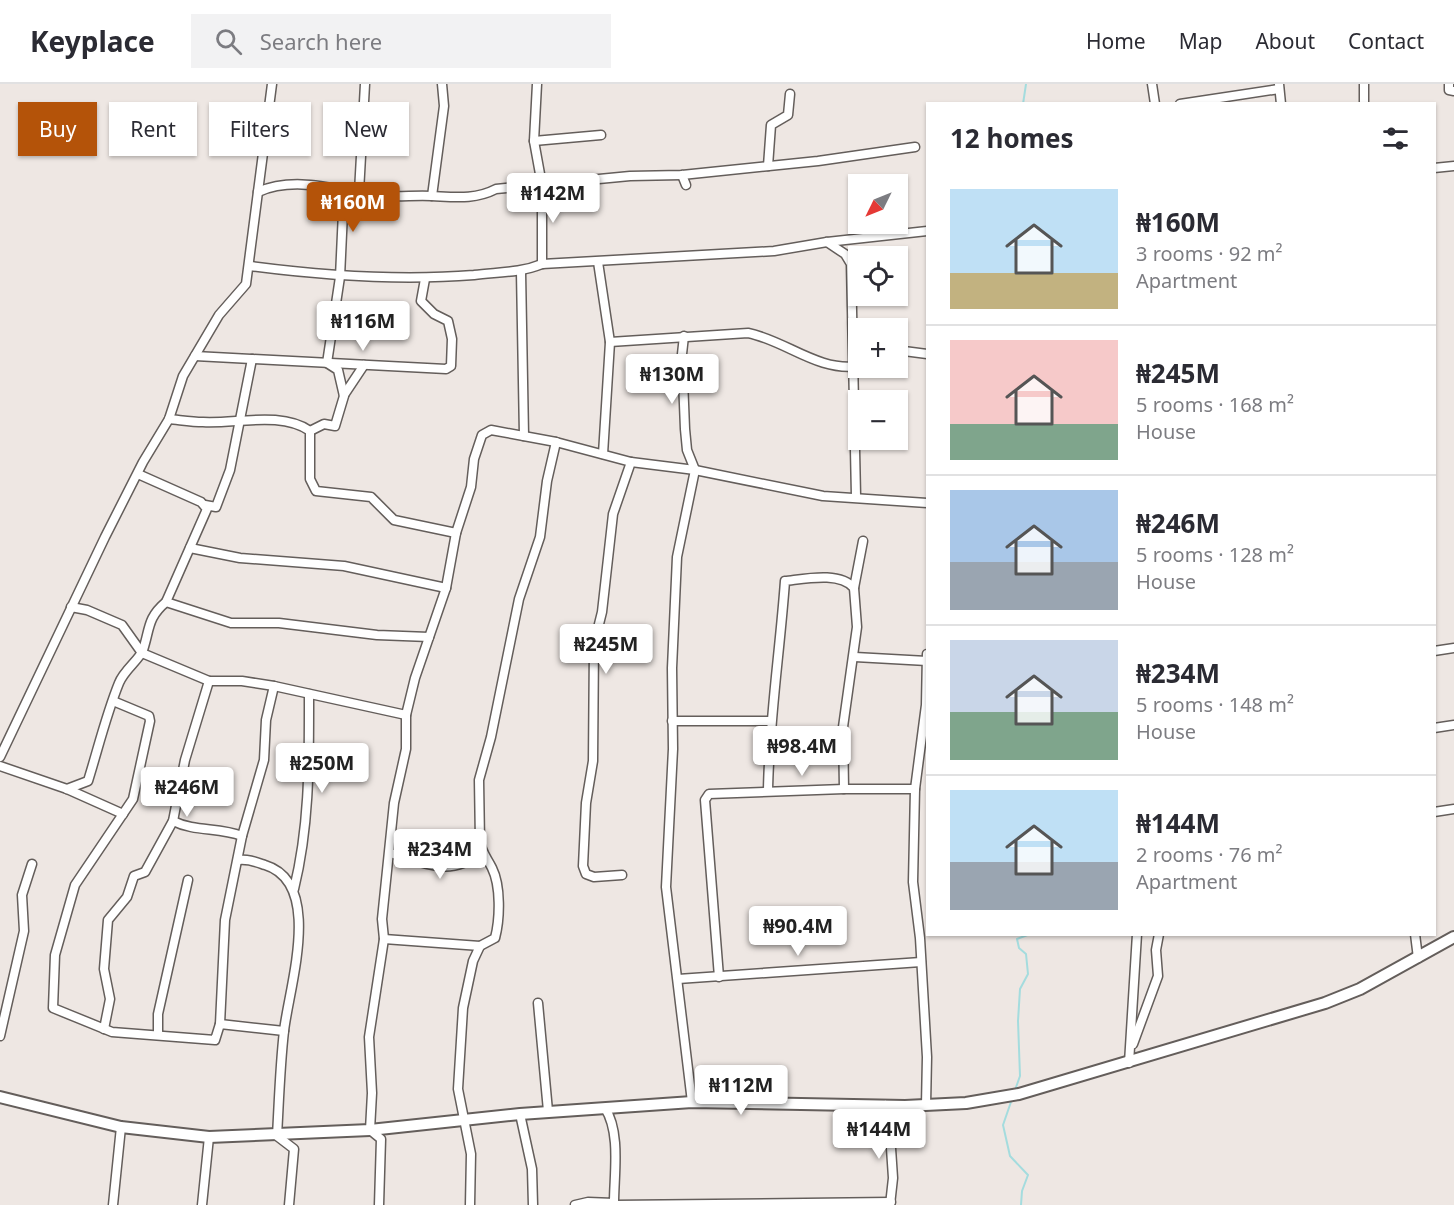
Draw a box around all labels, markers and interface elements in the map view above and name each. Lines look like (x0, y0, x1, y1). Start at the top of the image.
search box (191, 14, 611, 68)
text: Keyplace (30, 22, 155, 60)
icon: search (212, 25, 245, 58)
text: Search here (260, 26, 382, 56)
text: Home (1086, 27, 1146, 55)
text: Map (1179, 27, 1222, 55)
text: About (1255, 27, 1315, 55)
text: Contact (1348, 27, 1424, 55)
chip: Buy (18, 102, 97, 156)
chip: Rent (109, 102, 197, 156)
chip: Filters (209, 102, 311, 156)
chip: New (323, 102, 409, 156)
text: 12 homes (950, 120, 1074, 156)
icon: filters (1379, 122, 1412, 155)
pin: ₦142M (511, 173, 595, 224)
north arrow (848, 174, 908, 234)
map controls (848, 174, 908, 450)
text: ₦142M (521, 179, 585, 206)
pin: ₦160M (311, 182, 395, 233)
text: ₦160M (321, 188, 385, 215)
text: ₦160M (1136, 204, 1220, 240)
icon: home (998, 213, 1070, 285)
text: 3 rooms · 92 m² (1136, 240, 1283, 267)
button: locate (848, 246, 908, 306)
text: Apartment (1136, 267, 1237, 294)
pin: ₦116M (321, 301, 405, 352)
text: ₦116M (331, 307, 395, 334)
button: + (848, 318, 908, 378)
pin: ₦130M (630, 354, 714, 405)
text: ₦245M (1136, 355, 1220, 391)
text: ₦130M (640, 360, 704, 387)
icon: home (998, 364, 1070, 436)
button: − (848, 390, 908, 450)
text: 5 rooms · 168 m² (1136, 391, 1294, 418)
text: House (1136, 418, 1196, 445)
text: ₦246M (1136, 505, 1220, 541)
icon: home (998, 514, 1070, 586)
text: 5 rooms · 128 m² (1136, 541, 1294, 568)
text: House (1136, 568, 1196, 595)
pin: ₦245M (564, 624, 648, 675)
text: ₦245M (574, 630, 638, 657)
text: ₦234M (1136, 655, 1220, 691)
icon: home (998, 664, 1070, 736)
text: 5 rooms · 148 m² (1136, 691, 1294, 718)
text: House (1136, 718, 1196, 745)
pin: ₦98.4M (753, 726, 851, 777)
text: ₦98.4M (767, 732, 837, 759)
pin: ₦250M (280, 743, 364, 794)
text: ₦250M (290, 749, 354, 776)
pin: ₦246M (145, 767, 229, 818)
text: ₦246M (155, 773, 219, 800)
text: ₦144M (1136, 805, 1220, 841)
icon: home (998, 814, 1070, 886)
pin: ₦234M (398, 829, 482, 880)
text: ₦234M (408, 835, 472, 862)
text: 2 rooms · 76 m² (1136, 841, 1283, 868)
text: Apartment (1136, 868, 1237, 895)
pin: ₦90.4M (749, 906, 847, 957)
text: ₦90.4M (763, 912, 833, 939)
pin: ₦112M (699, 1065, 783, 1116)
text: ₦112M (709, 1071, 773, 1098)
pin: ₦144M (837, 1109, 921, 1160)
text: ₦144M (847, 1115, 911, 1142)

